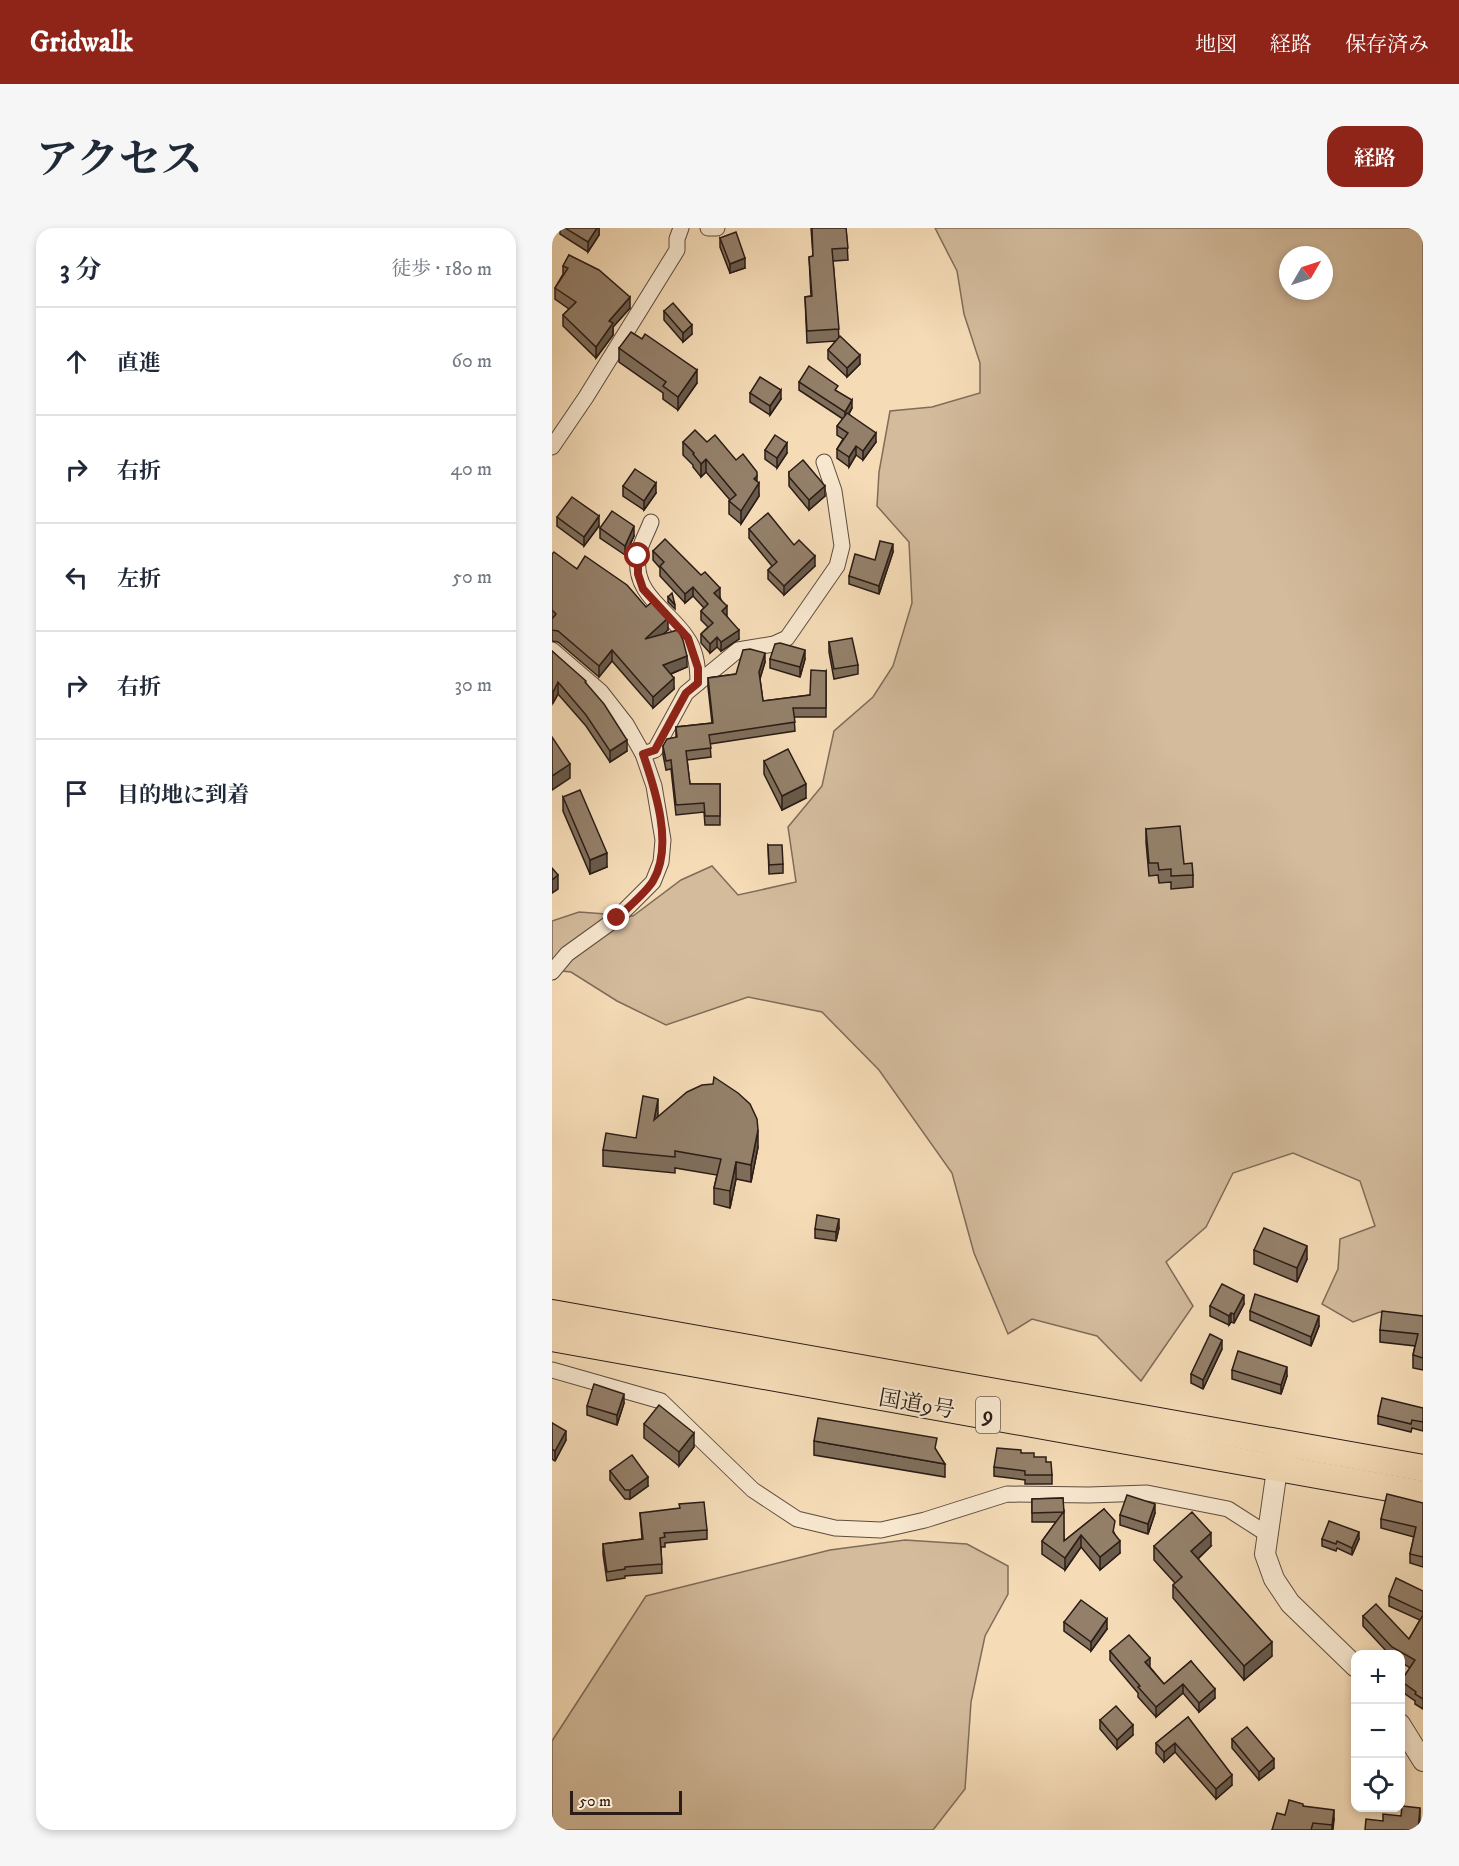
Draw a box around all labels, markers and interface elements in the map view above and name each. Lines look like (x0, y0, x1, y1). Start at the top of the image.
text: Gridwalk (30, 25, 133, 60)
text: 地図 (1195, 32, 1237, 58)
text: 経路 (1270, 32, 1312, 58)
text: 保存済み (1345, 32, 1429, 58)
button: 経路 (1327, 126, 1423, 187)
text: アクセス (36, 135, 203, 187)
north arrow (1279, 246, 1333, 300)
text: 3 分 (60, 254, 101, 287)
text: 徒歩 · 180 m (391, 257, 492, 282)
icon: ahead (60, 345, 93, 378)
text: 60 m (452, 349, 492, 374)
text: 直進 (117, 350, 161, 377)
icon: right (60, 453, 93, 486)
text: 40 m (450, 457, 492, 482)
text: 右折 (117, 458, 161, 485)
route start (624, 542, 650, 568)
icon: left (60, 561, 93, 594)
text: 50 m (452, 565, 492, 590)
text: 左折 (117, 566, 161, 593)
icon: right (60, 669, 93, 702)
text: 30 m (454, 673, 492, 698)
text: 右折 (117, 674, 161, 701)
icon: arrive (60, 777, 93, 810)
text: 目的地に到着 (117, 782, 249, 809)
route end (603, 904, 629, 930)
street label: 国道9号 (876, 1384, 957, 1424)
road number: 9 (976, 1397, 1000, 1433)
map controls (1351, 1650, 1405, 1812)
button: + (1351, 1650, 1405, 1704)
button: − (1351, 1704, 1405, 1758)
button: locate (1351, 1758, 1405, 1812)
scale bar (570, 1788, 682, 1816)
text: 50 m (579, 1791, 611, 1811)

